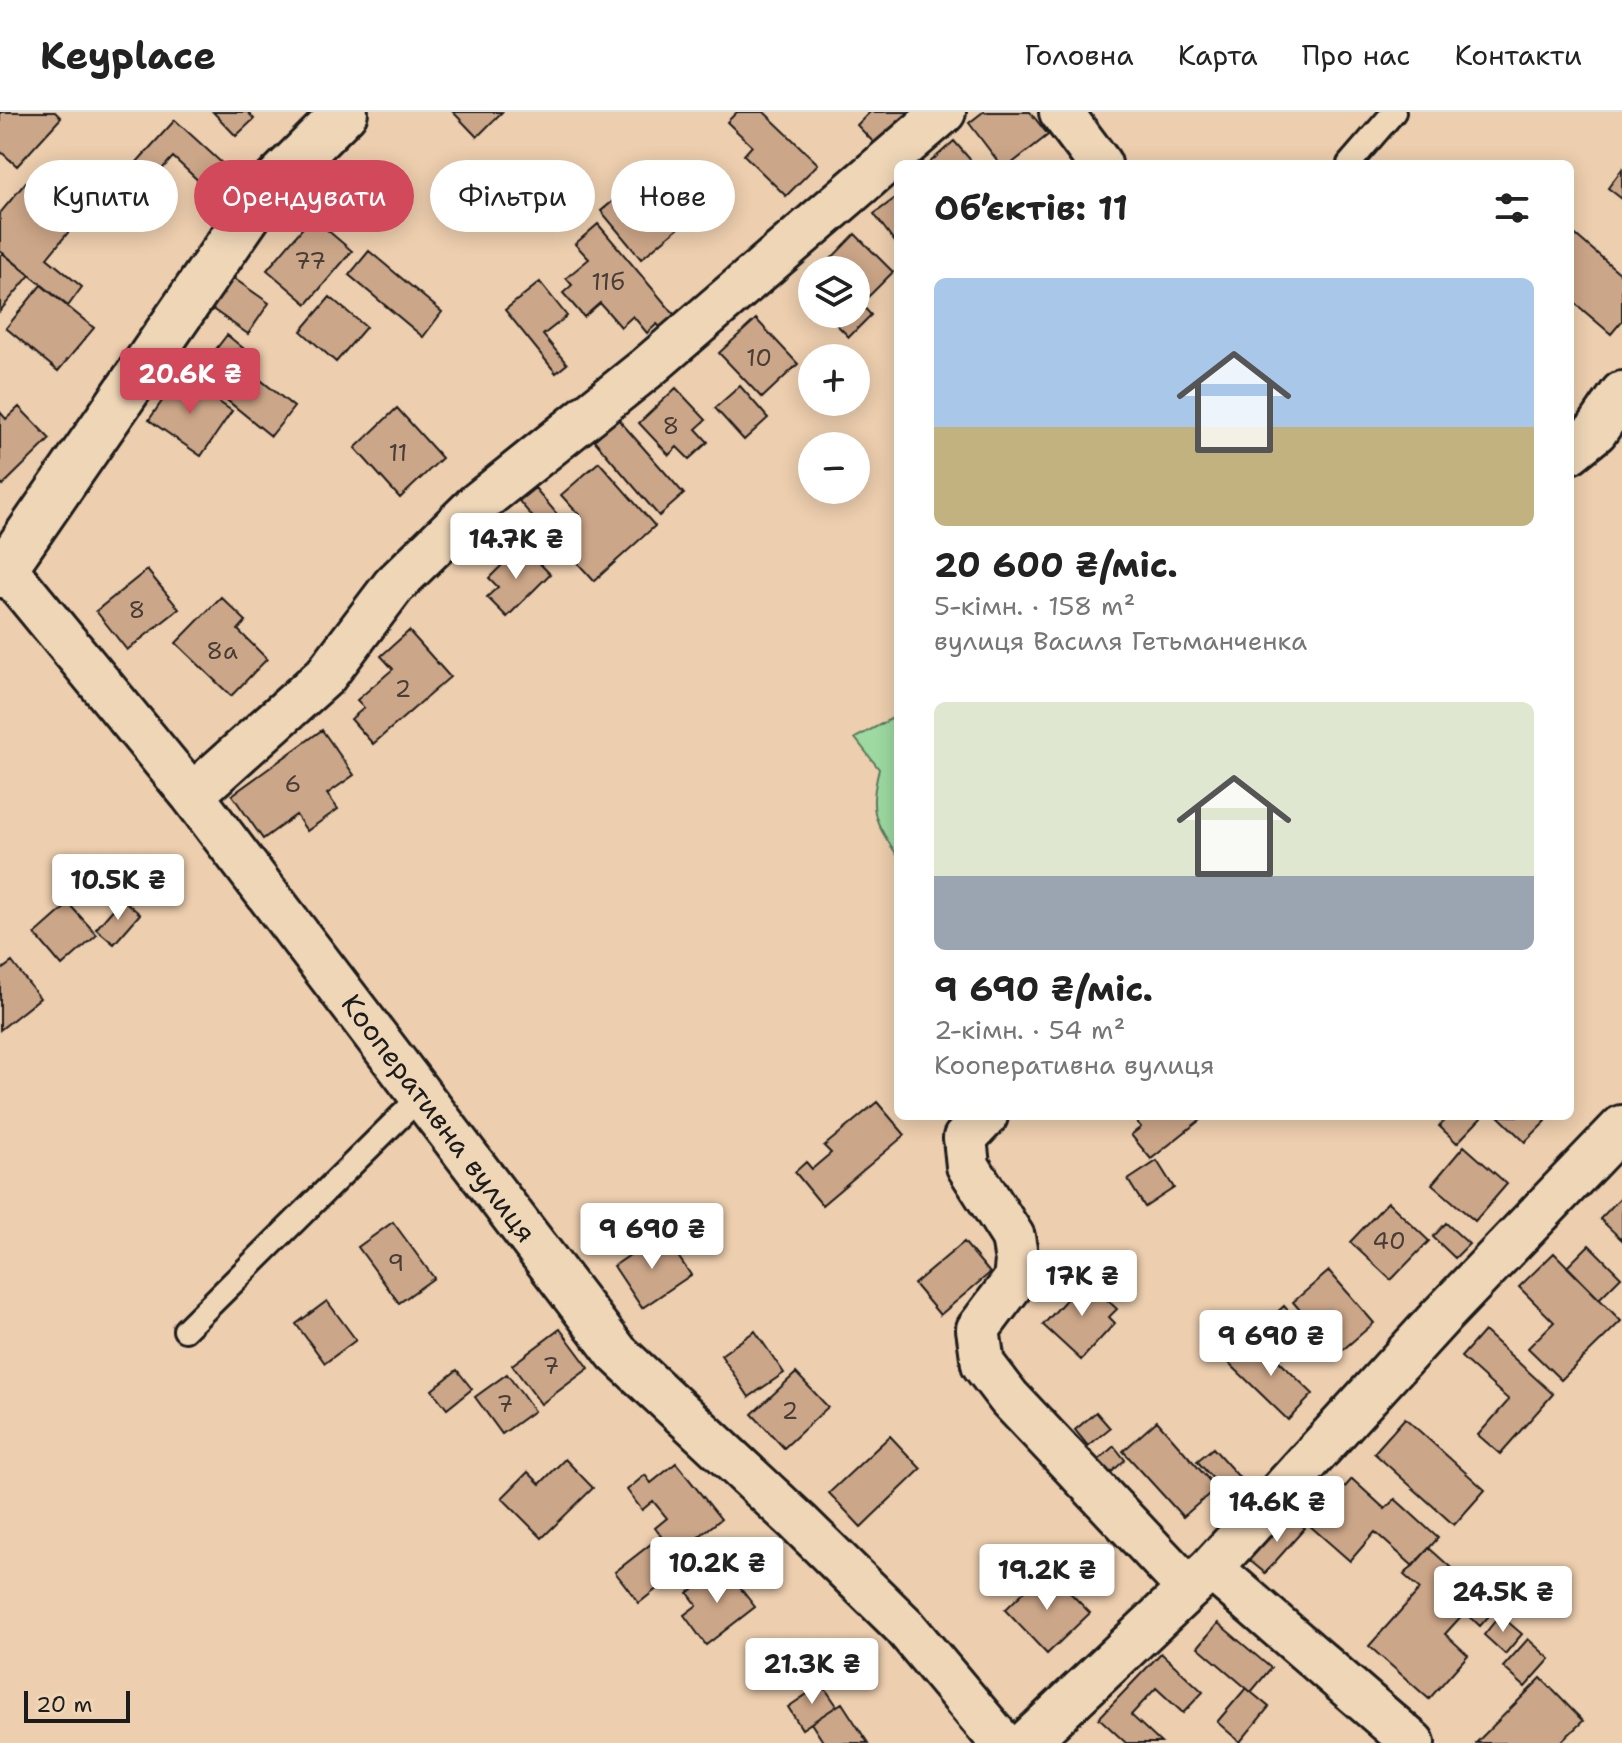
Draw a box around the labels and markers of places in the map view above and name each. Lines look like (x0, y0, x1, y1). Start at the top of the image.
pin: 20.6K ₴ (116, 348, 264, 416)
pin: 14.7K ₴ (442, 513, 590, 581)
pin: 10.5K ₴ (44, 854, 192, 922)
pin: 9 690 ₴ (578, 1203, 726, 1271)
pin: 17K ₴ (1026, 1250, 1138, 1318)
pin: 9 690 ₴ (1197, 1310, 1345, 1378)
pin: 14.6K ₴ (1203, 1476, 1351, 1544)
pin: 10.2K ₴ (643, 1537, 791, 1605)
pin: 19.2K ₴ (973, 1544, 1121, 1612)
pin: 24.5K ₴ (1429, 1566, 1577, 1634)
pin: 21.3K ₴ (738, 1638, 886, 1706)

